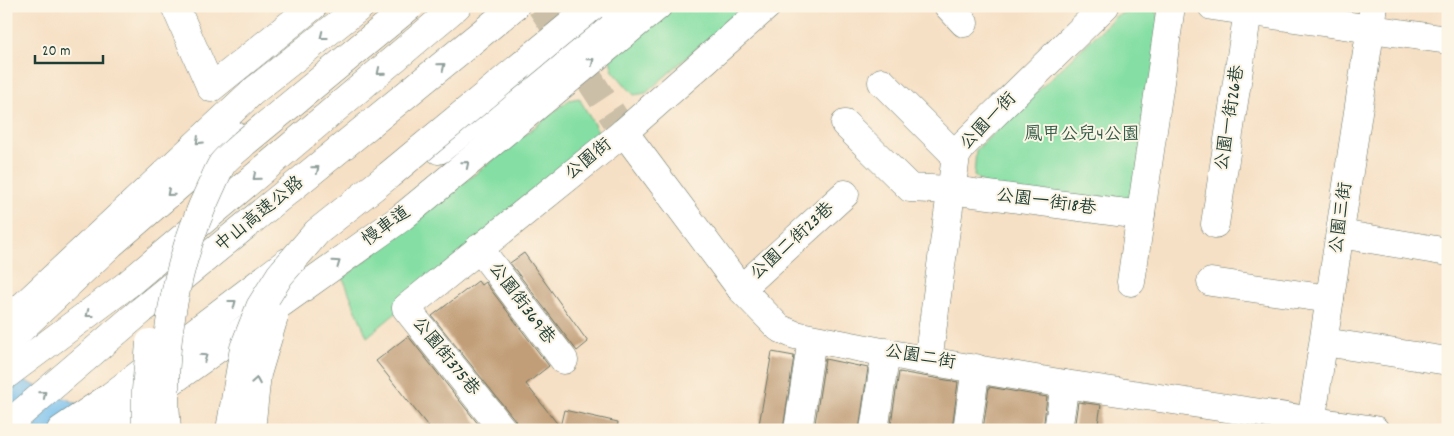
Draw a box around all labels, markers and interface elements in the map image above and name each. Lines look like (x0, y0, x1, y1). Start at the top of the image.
one-way arrow (320, 31, 329, 39)
scale bar (35, 32, 102, 64)
text: 20 m (42, 41, 70, 63)
one-way arrow (585, 59, 594, 67)
street label: 公園一街26巷 (1210, 63, 1252, 173)
one-way arrow (436, 64, 445, 72)
one-way arrow (376, 66, 385, 75)
street label: 公園一街 (955, 87, 1023, 157)
park label: 鳳甲公兒4公園 (1024, 123, 1140, 148)
street label: 公園街 (560, 133, 618, 187)
one-way arrow (196, 135, 205, 144)
one-way arrow (460, 161, 469, 170)
one-way arrow (310, 166, 319, 174)
street label: 中山高速公路 (210, 171, 310, 259)
one-way arrow (252, 171, 261, 180)
street label: 公園三街 (1325, 181, 1359, 255)
street label: 公園一街18巷 (994, 184, 1098, 222)
one-way arrow (167, 188, 176, 197)
street label: 公園二街23巷 (745, 197, 841, 287)
street label: 慢車道 (358, 201, 416, 253)
street label: 公園街369巷 (482, 258, 560, 350)
one-way arrow (331, 260, 341, 269)
one-way arrow (227, 300, 237, 309)
one-way arrow (86, 308, 95, 316)
street label: 公園街375巷 (405, 312, 485, 402)
street label: 公園二街 (882, 339, 958, 377)
one-way arrow (198, 354, 208, 363)
one-way arrow (250, 377, 261, 386)
one-way arrow (38, 391, 47, 400)

